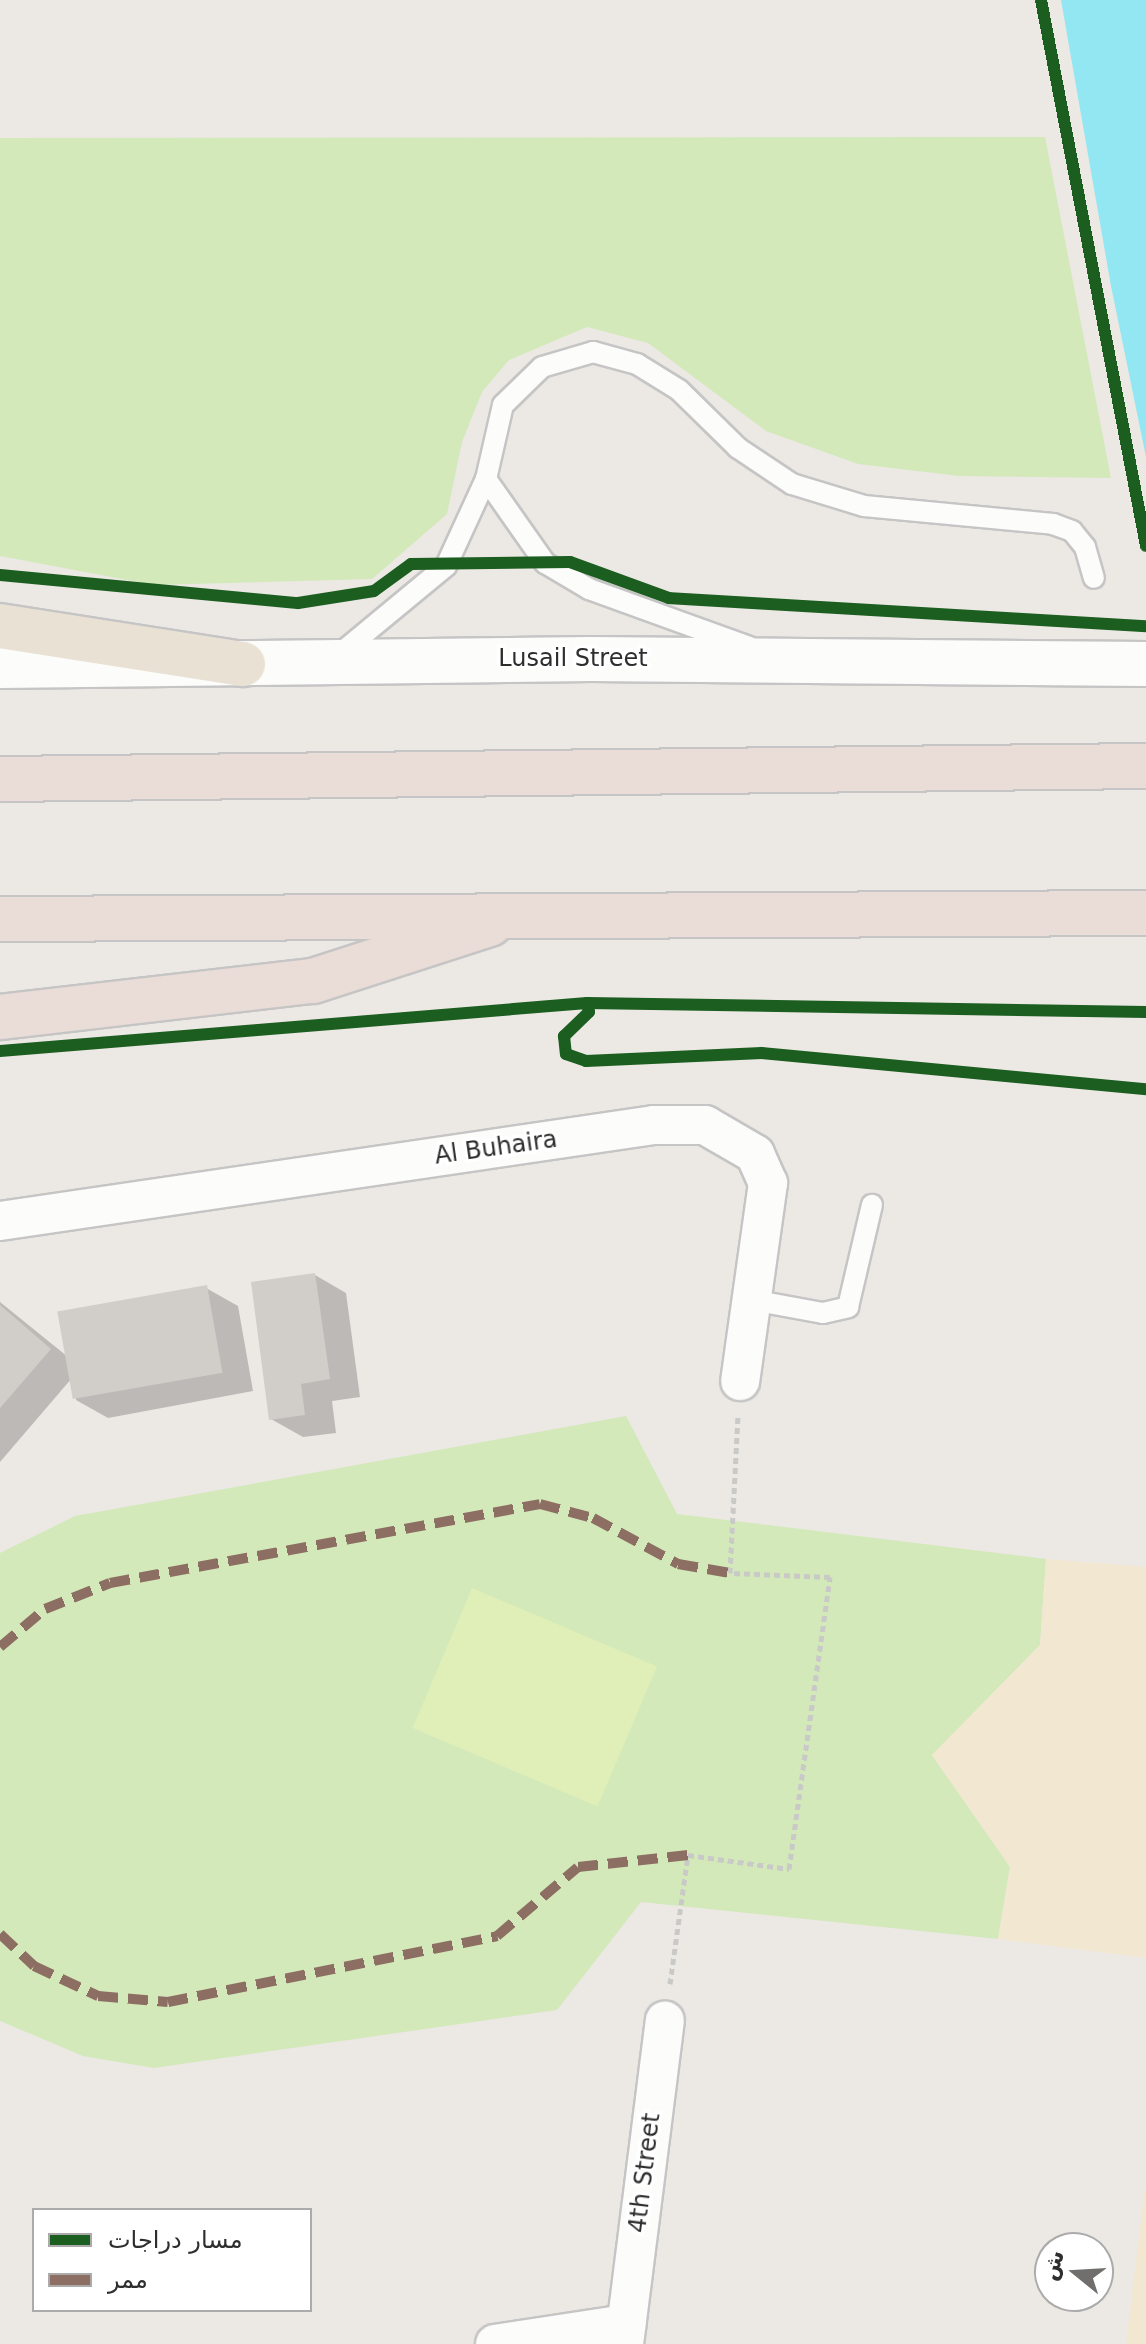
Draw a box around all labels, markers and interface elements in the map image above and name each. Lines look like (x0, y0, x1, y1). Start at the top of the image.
street label: Lusail Street (498, 645, 648, 673)
street label: Al Buhaira (433, 1125, 559, 1171)
street label: 4th Street (623, 2111, 667, 2235)
legend (32, 2208, 312, 2312)
text: مسار دراجات (108, 2226, 242, 2254)
north arrow (1034, 2232, 1114, 2312)
text: ش (1036, 2247, 1069, 2283)
text: ممر (108, 2266, 148, 2294)

